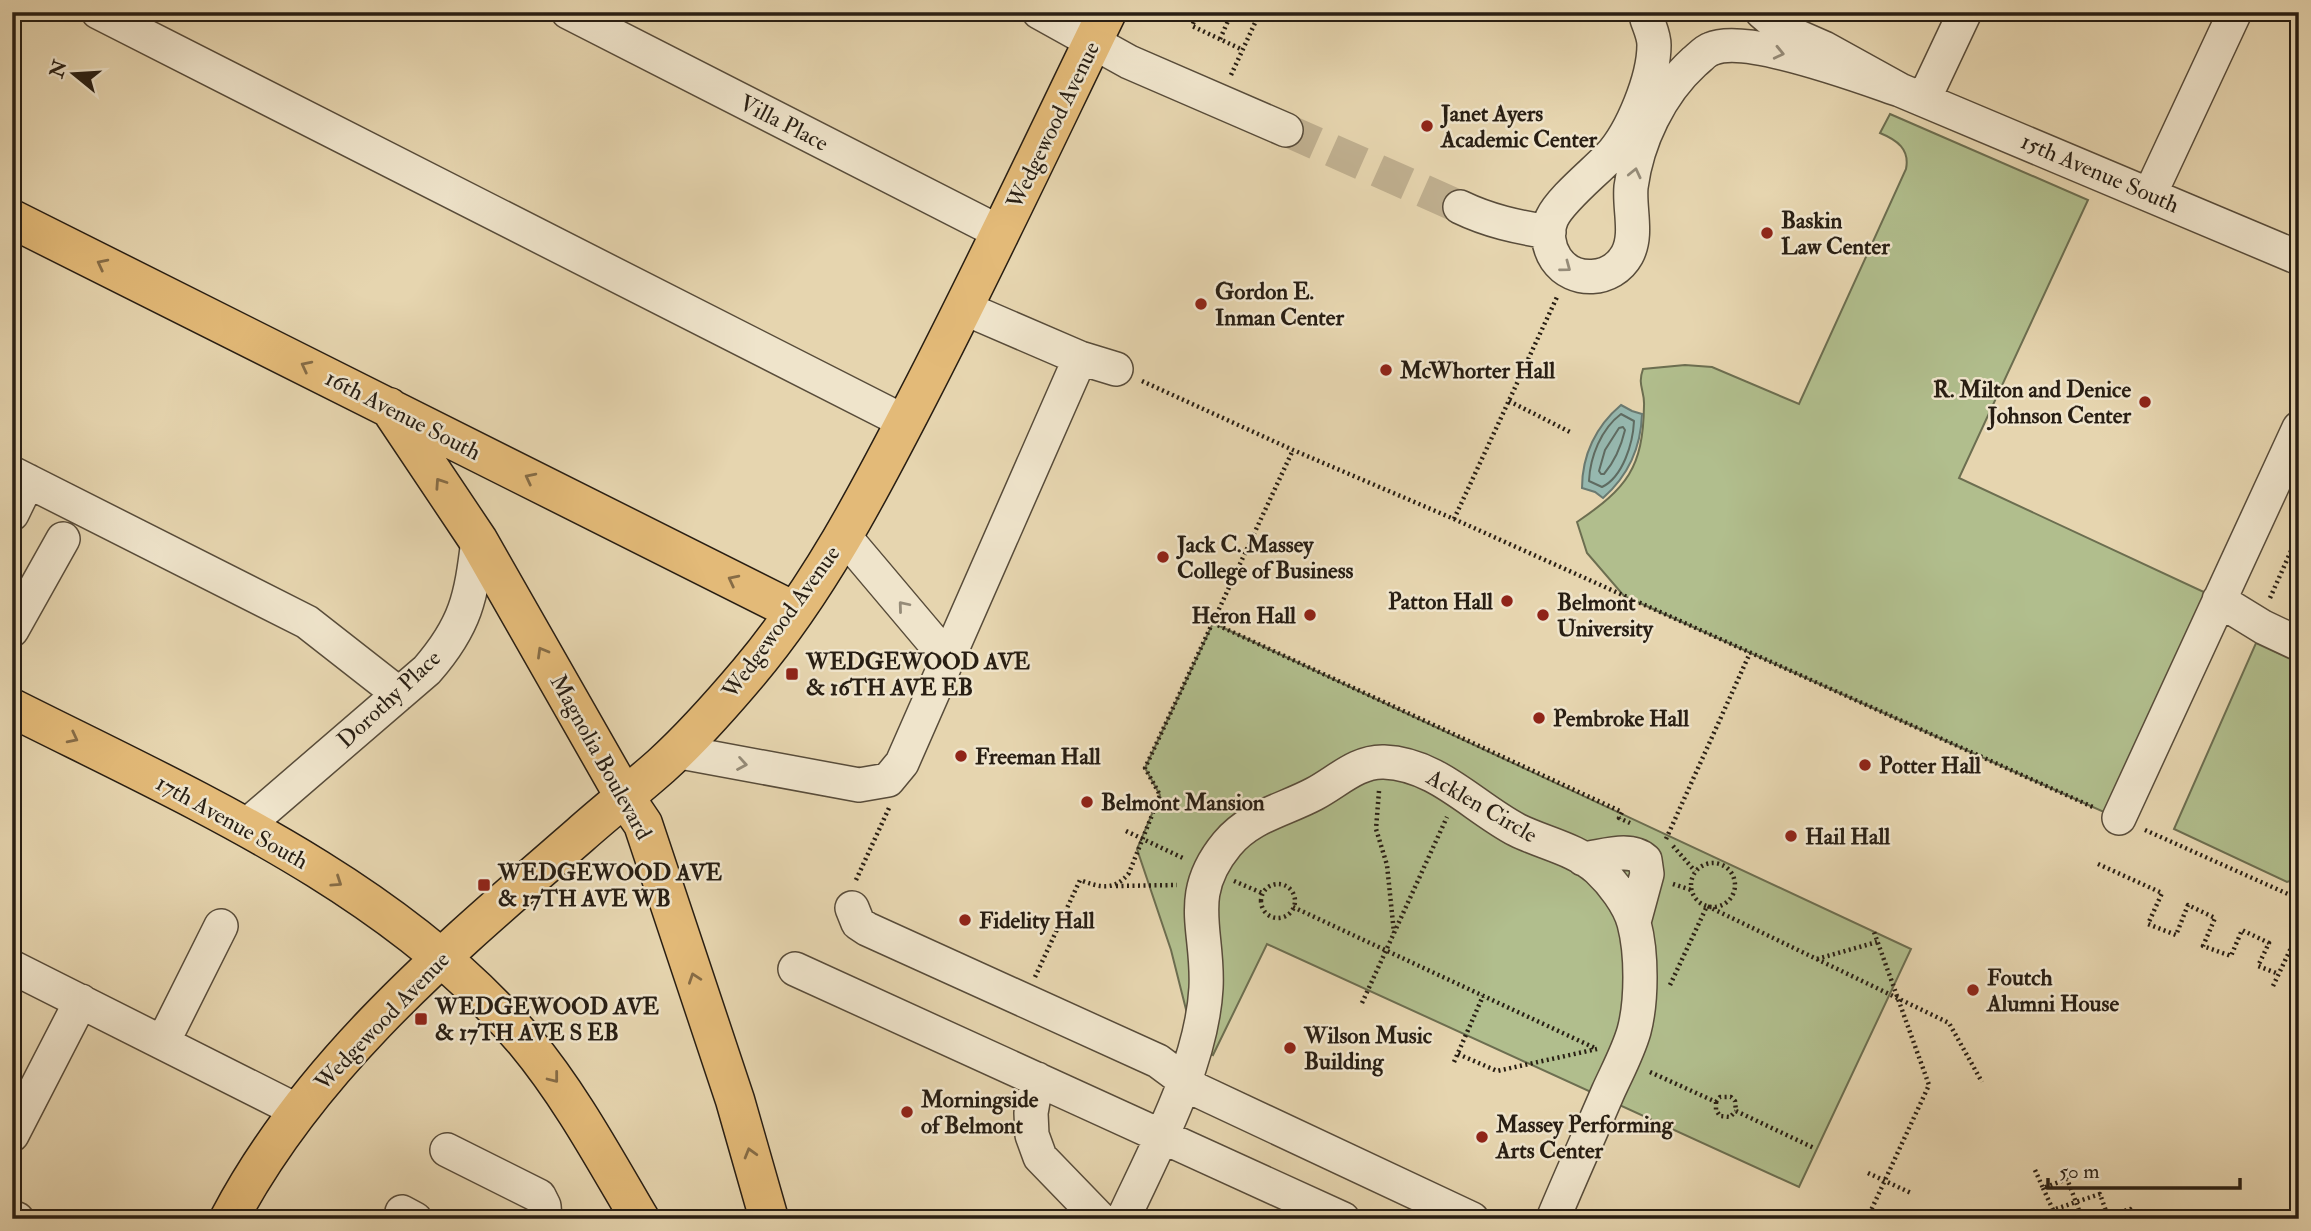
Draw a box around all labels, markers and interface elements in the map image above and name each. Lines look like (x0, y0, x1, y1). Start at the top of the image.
street label: Wedgewood Avenue (1000, 36, 1106, 214)
north arrow (38, 38, 108, 108)
one-way arrow (1773, 44, 1785, 59)
text: N (44, 56, 73, 82)
street label: Villa Place (735, 88, 834, 158)
place label: Janet Ayers Academic Center (1440, 99, 1598, 154)
marker: Janet Ayers Academic Center (1419, 118, 1435, 134)
street label: 15th Avenue South (2016, 127, 2184, 219)
one-way arrow (1626, 167, 1641, 179)
place label: Baskin Law Center (1781, 206, 1890, 261)
marker: Baskin Law Center (1759, 225, 1775, 241)
one-way arrow (97, 258, 109, 272)
one-way arrow (1559, 259, 1571, 271)
place label: Gordon E. Inman Center (1215, 277, 1344, 332)
marker: Gordon E. Inman Center (1193, 296, 1209, 312)
place label: McWhorter Hall (1399, 356, 1556, 385)
one-way arrow (301, 360, 313, 374)
marker: McWhorter Hall (1378, 362, 1394, 378)
street label: 16th Avenue South (320, 363, 486, 467)
place label: R. Milton and Denice Johnson Center (1933, 375, 2131, 431)
marker: R. Milton and Denice Johnson Center (2137, 394, 2153, 410)
one-way arrow (525, 473, 537, 487)
one-way arrow (436, 478, 448, 491)
place label: Jack C. Massey College of Business (1176, 530, 1354, 586)
street label: Wedgewood Avenue (715, 539, 846, 705)
marker: Jack C. Massey College of Business (1155, 549, 1171, 565)
one-way arrow (728, 575, 740, 589)
place label: Patton Hall (1388, 587, 1494, 616)
place label: Belmont University (1557, 588, 1654, 644)
marker: Patton Hall (1499, 593, 1515, 609)
place label: Heron Hall (1191, 601, 1297, 630)
one-way arrow (899, 602, 911, 615)
marker: Heron Hall (1302, 607, 1318, 623)
marker: Belmont University (1535, 607, 1551, 623)
street label: Dorothy Place (331, 643, 447, 754)
one-way arrow (537, 646, 550, 659)
place label: WEDGEWOOD AVE & 16TH AVE EB (805, 647, 1031, 702)
marker: WEDGEWOOD AVE & 16TH AVE EB (784, 666, 800, 682)
street label: Magnolia Boulevard (544, 669, 658, 845)
place label: Pembroke Hall (1553, 704, 1690, 733)
marker: Pembroke Hall (1531, 710, 1547, 726)
one-way arrow (66, 730, 78, 744)
place label: Freeman Hall (975, 742, 1102, 771)
marker: Freeman Hall (953, 748, 969, 764)
place label: Potter Hall (1879, 751, 1982, 780)
one-way arrow (736, 755, 748, 770)
marker: Potter Hall (1857, 757, 1873, 773)
street label: Acklen Circle (1421, 762, 1543, 849)
street label: 17th Avenue South (151, 768, 313, 876)
place label: Belmont Mansion (1101, 788, 1265, 817)
marker: Belmont Mansion (1079, 794, 1095, 810)
place label: Hail Hall (1805, 822, 1891, 851)
marker: Hail Hall (1783, 828, 1799, 844)
place label: WEDGEWOOD AVE & 17TH AVE WB (497, 858, 723, 913)
one-way arrow (329, 874, 342, 886)
marker: WEDGEWOOD AVE & 17TH AVE WB (476, 877, 492, 893)
place label: Fidelity Hall (979, 906, 1096, 936)
marker: Fidelity Hall (957, 912, 973, 928)
street label: Wedgewood Avenue (308, 945, 456, 1097)
place label: Foutch Alumni House (1986, 963, 2119, 1018)
one-way arrow (688, 972, 702, 985)
marker: Foutch Alumni House (1965, 982, 1981, 998)
place label: WEDGEWOOD AVE & 17TH AVE S EB (434, 992, 660, 1047)
marker: WEDGEWOOD AVE & 17TH AVE S EB (413, 1011, 429, 1027)
place label: Wilson Music Building (1303, 1021, 1433, 1077)
marker: Wilson Music Building (1282, 1040, 1298, 1056)
one-way arrow (545, 1070, 558, 1083)
place label: Morningside of Belmont (920, 1085, 1039, 1140)
marker: Morningside of Belmont (899, 1104, 915, 1120)
place label: Massey Performing Arts Center (1495, 1110, 1675, 1165)
marker: Massey Performing Arts Center (1474, 1129, 1490, 1145)
one-way arrow (744, 1147, 759, 1159)
scale bar (2048, 1147, 2241, 1191)
text: 50 m (2059, 1158, 2100, 1185)

